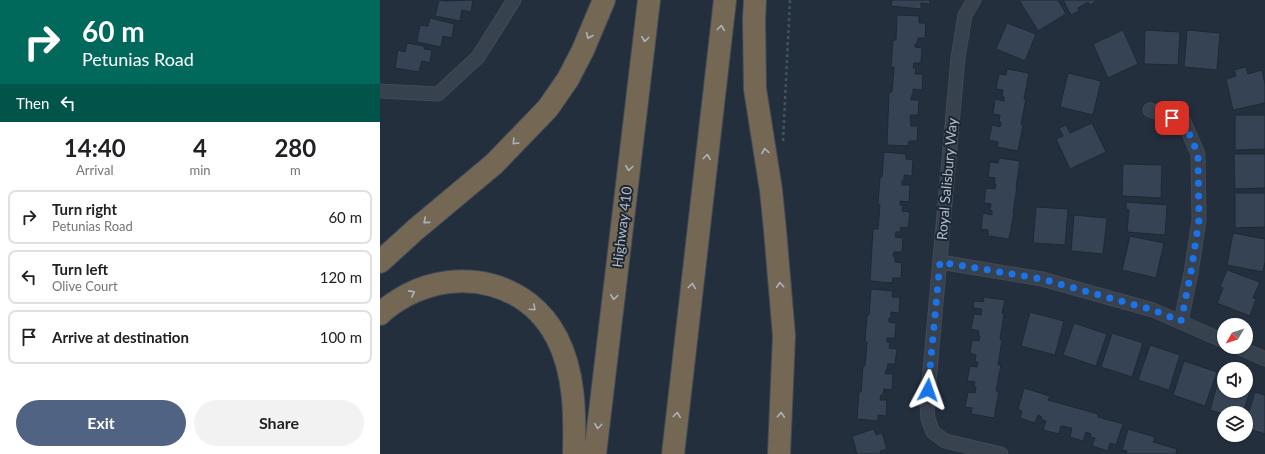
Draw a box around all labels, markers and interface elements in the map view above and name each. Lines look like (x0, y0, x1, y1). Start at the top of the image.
text: 60 m (82, 14, 145, 48)
icon: right (16, 16, 68, 68)
one-way arrow (717, 25, 726, 31)
one-way arrow (586, 32, 594, 40)
one-way arrow (641, 36, 650, 42)
text: Petunias Road (82, 48, 194, 70)
icon: left (57, 92, 79, 114)
text: Then (16, 94, 49, 112)
pin (1155, 101, 1189, 135)
icon: arrive (1161, 107, 1183, 129)
street label: Royal Salisbury Way (933, 116, 960, 241)
text: 14:40 (64, 133, 126, 162)
text: 4 (193, 133, 207, 162)
text: 280 (274, 133, 316, 162)
one-way arrow (512, 137, 520, 145)
one-way arrow (761, 148, 770, 154)
one-way arrow (702, 154, 711, 160)
text: Arrival (76, 162, 113, 178)
text: min (190, 162, 211, 178)
text: m (290, 162, 301, 178)
one-way arrow (625, 165, 634, 171)
street label: Highway 410 (608, 185, 635, 268)
text: Turn right (52, 200, 117, 218)
icon: right (18, 206, 40, 228)
text: 60 m (328, 208, 362, 226)
one-way arrow (423, 216, 430, 223)
text: Petunias Road (52, 218, 133, 234)
text: Turn left (52, 260, 108, 278)
icon: left (18, 266, 40, 288)
text: 120 m (320, 268, 362, 286)
text: Olive Court (52, 278, 118, 294)
one-way arrow (776, 282, 785, 288)
one-way arrow (687, 283, 696, 289)
one-way arrow (408, 290, 415, 297)
one-way arrow (610, 294, 619, 300)
one-way arrow (528, 303, 536, 311)
north arrow (1217, 318, 1253, 354)
map controls (1217, 318, 1253, 442)
icon: arrive (18, 326, 40, 348)
text: Arrive at destination (52, 328, 189, 346)
text: 100 m (320, 328, 362, 346)
button: sound (1217, 362, 1253, 398)
position arrow (907, 369, 949, 411)
button: Exit (16, 400, 186, 446)
button: Share (194, 400, 364, 446)
button: layers (1217, 406, 1253, 442)
one-way arrow (672, 412, 681, 418)
one-way arrow (776, 412, 785, 418)
one-way arrow (594, 423, 603, 429)

